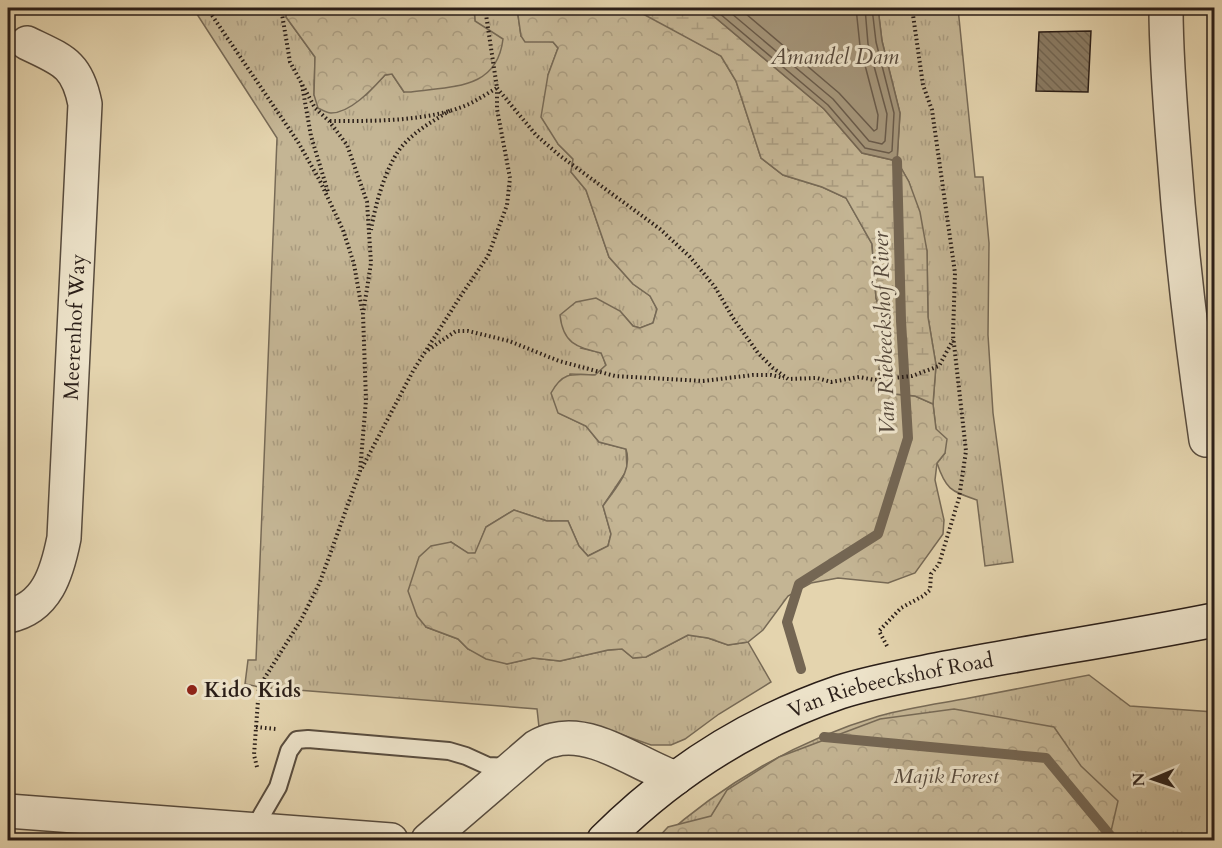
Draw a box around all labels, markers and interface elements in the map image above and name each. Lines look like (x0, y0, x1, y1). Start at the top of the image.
water label: Amandel Dam (770, 42, 899, 72)
water label: Van Riebeeckshof River (865, 230, 903, 435)
street label: Meerenhof Way (57, 253, 93, 401)
street label: Van Riebeeckshof Road (783, 646, 996, 726)
place label: Kido Kids (204, 676, 301, 705)
marker: Kido Kids (185, 683, 199, 697)
north arrow (1123, 749, 1183, 809)
park label: Majik Forest (893, 762, 1000, 791)
text: N (1128, 772, 1150, 787)

